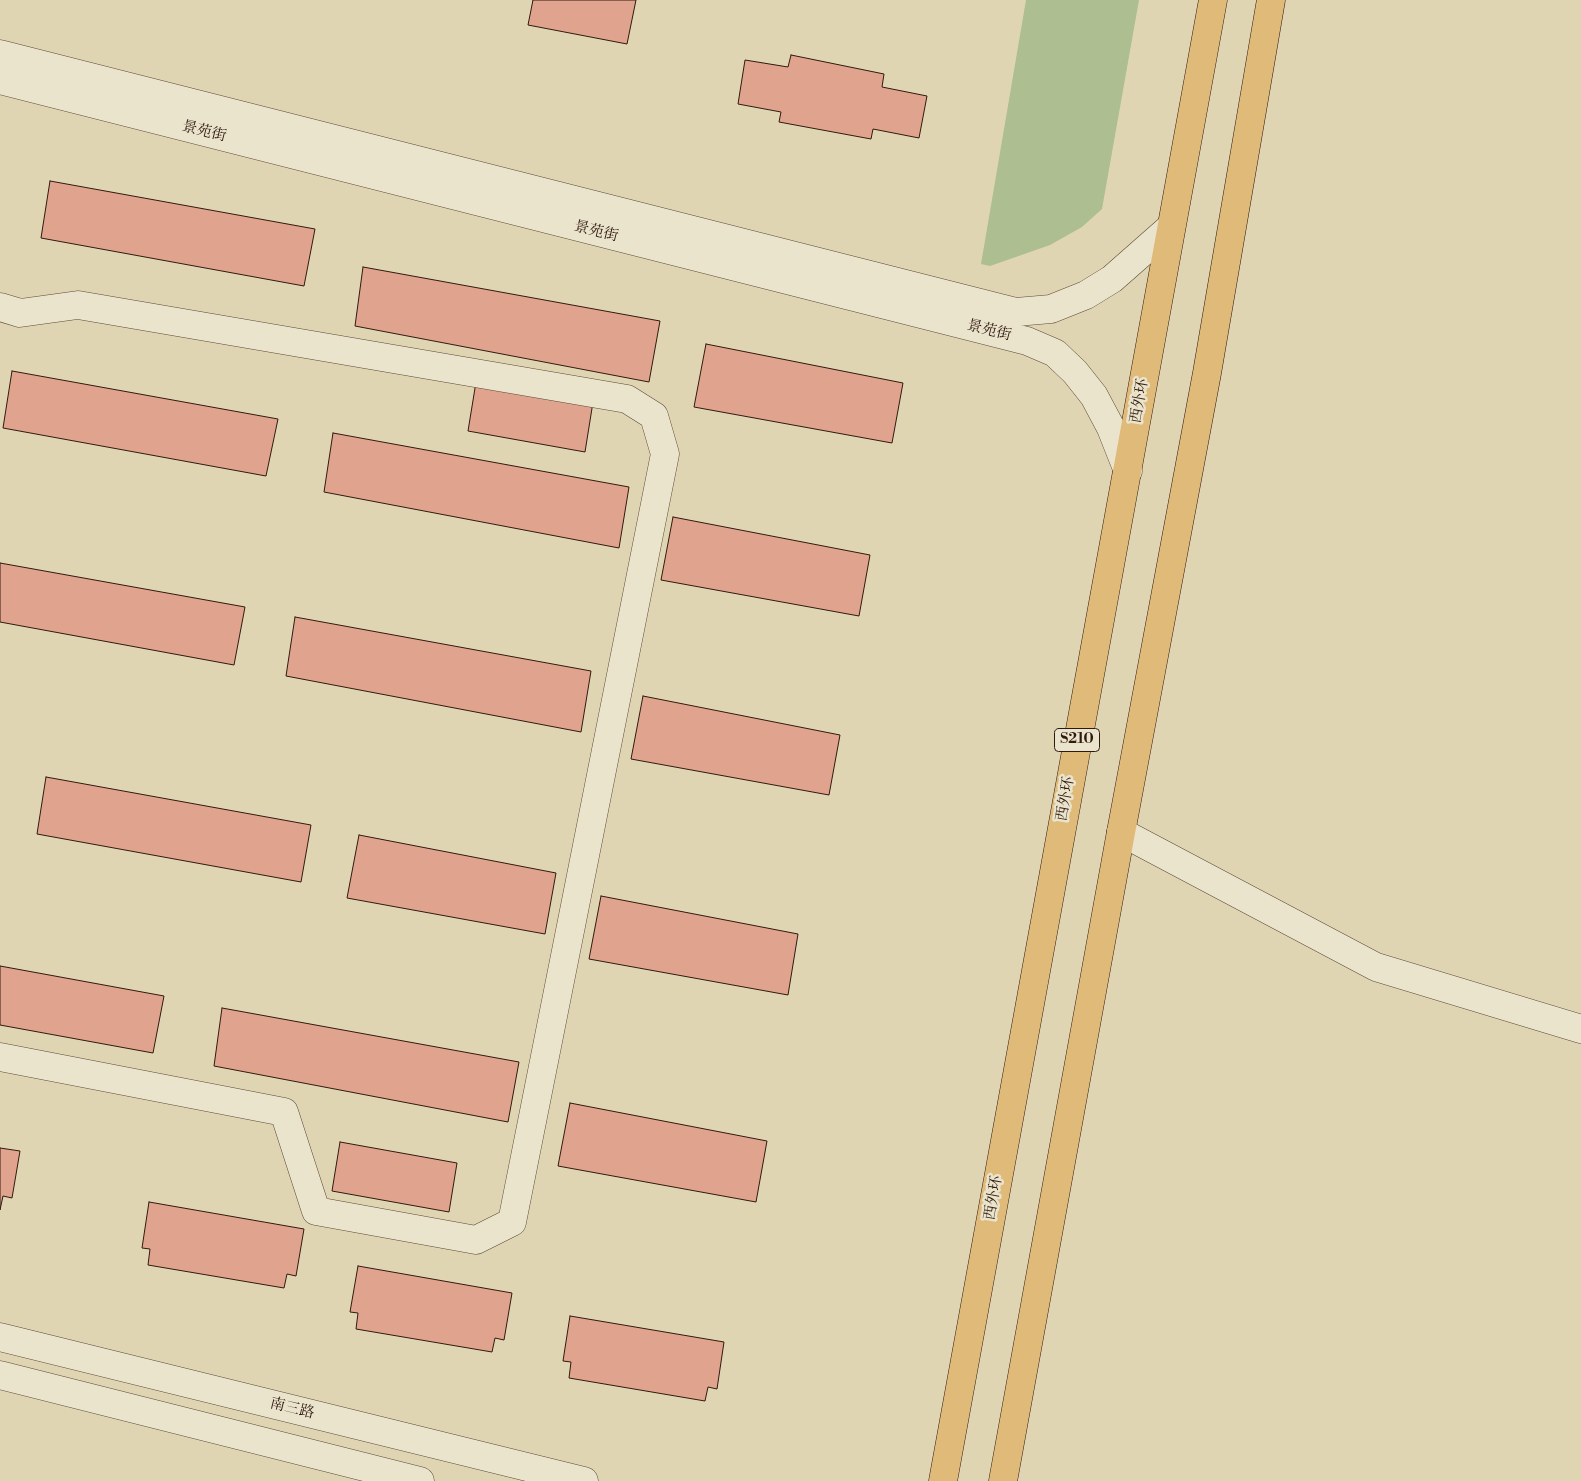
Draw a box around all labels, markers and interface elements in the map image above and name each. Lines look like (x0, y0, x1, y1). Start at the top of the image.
street label: 景苑街 (180, 118, 228, 146)
street label: 景苑街 (572, 218, 620, 246)
street label: 景苑街 (965, 317, 1013, 345)
street label: 西外环 (1127, 377, 1153, 425)
road number: S210 (1054, 728, 1100, 752)
street label: 西外环 (1053, 775, 1079, 823)
street label: 西外环 (981, 1174, 1007, 1222)
street label: 南三路 (268, 1395, 316, 1423)

